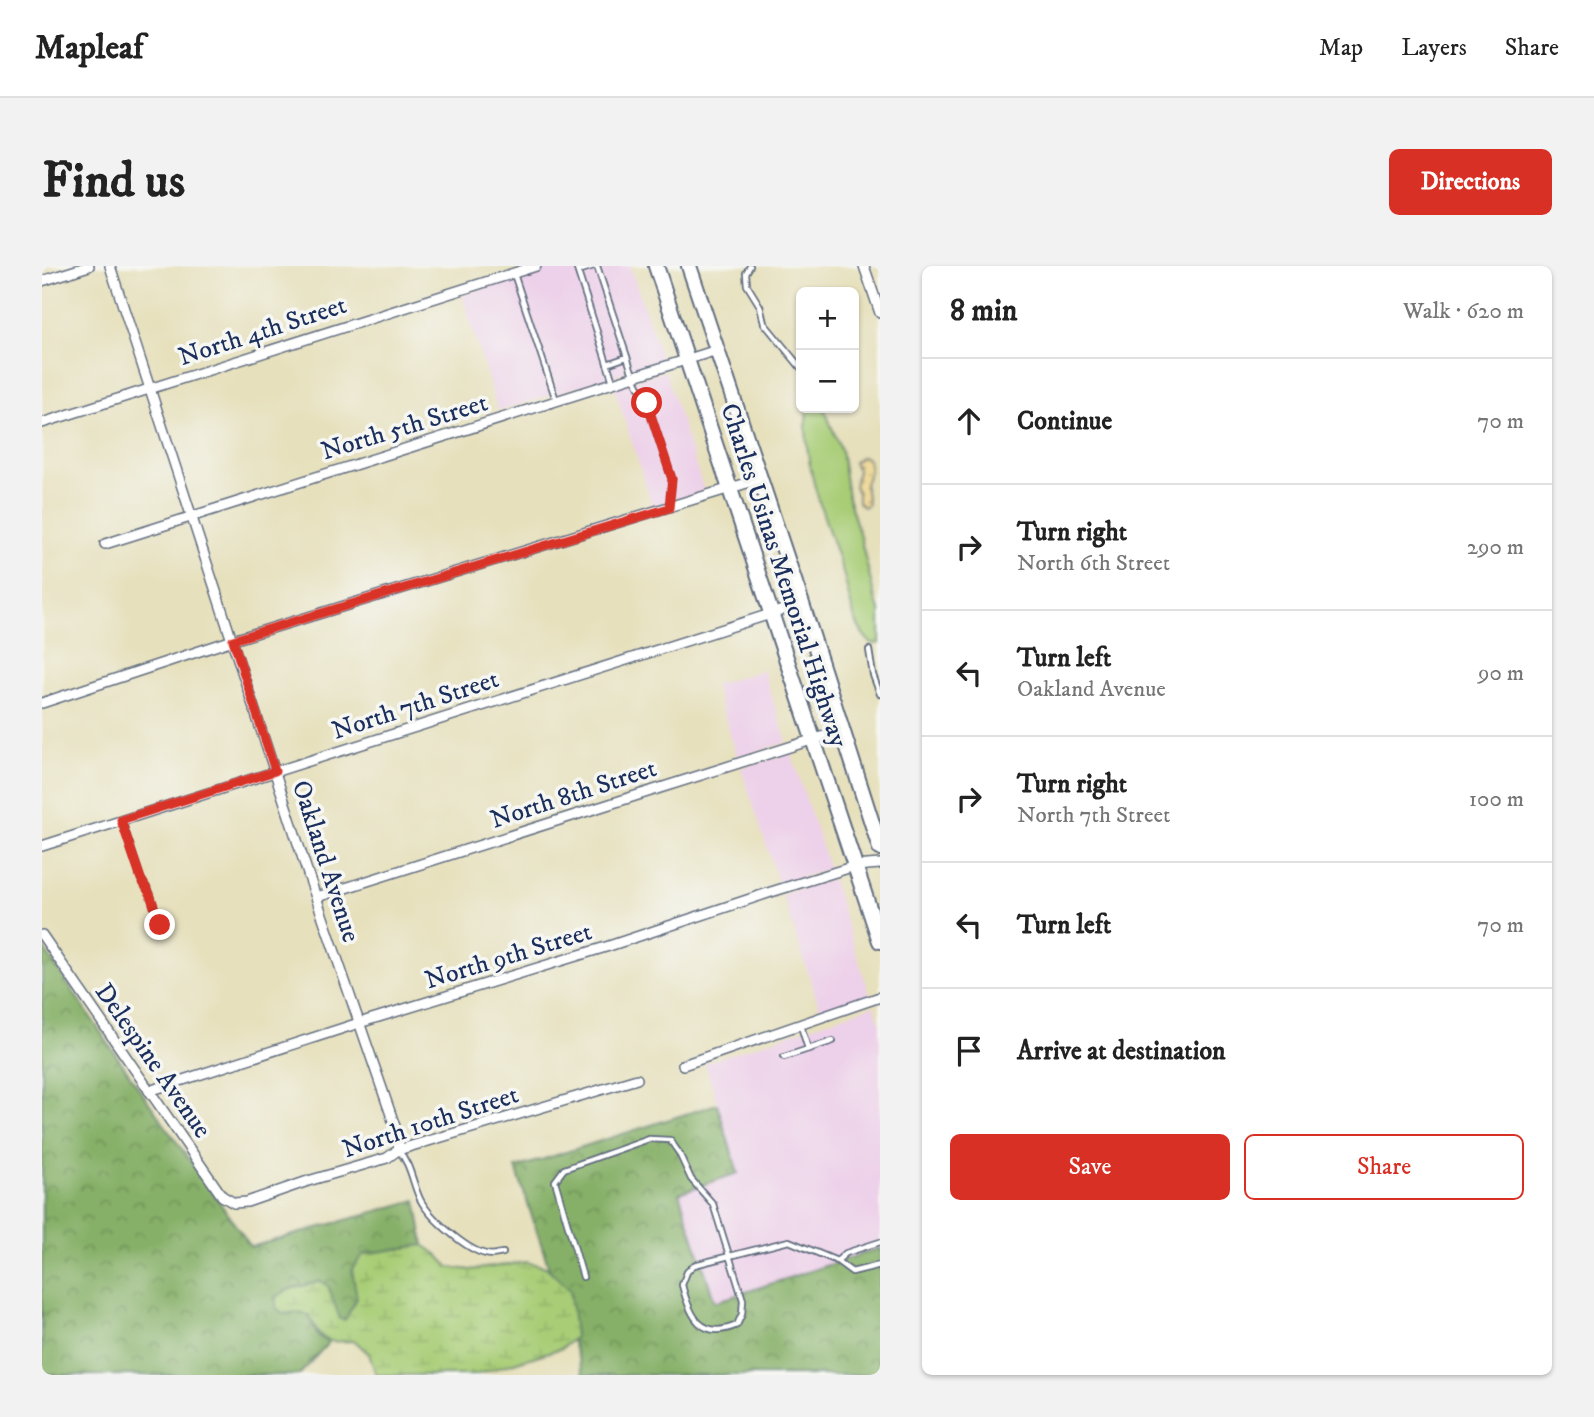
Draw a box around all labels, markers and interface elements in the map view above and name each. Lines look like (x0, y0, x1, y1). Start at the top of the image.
text: Mapleaf (35, 28, 144, 69)
text: Map (1319, 33, 1363, 63)
text: Layers (1401, 33, 1467, 63)
text: Share (1505, 33, 1559, 63)
button: Directions (1389, 149, 1552, 215)
text: Find us (42, 151, 185, 213)
map controls (796, 287, 859, 413)
button: + (796, 287, 859, 350)
street label: North 4th Street (174, 289, 351, 374)
text: 8 min (950, 293, 1017, 330)
text: Walk · 620 m (1403, 297, 1524, 326)
button: − (796, 350, 859, 413)
street label: North 5th Street (317, 386, 492, 468)
route start (631, 387, 662, 418)
street label: Charles Usinas Memorial Highway (712, 399, 855, 752)
icon: ahead (950, 402, 988, 440)
text: Continue (1017, 405, 1112, 438)
text: 70 m (1477, 407, 1524, 436)
text: Turn right (1017, 516, 1127, 549)
icon: right (950, 528, 988, 566)
text: 290 m (1467, 533, 1524, 562)
text: North 6th Street (1017, 549, 1170, 578)
text: Turn left (1017, 642, 1111, 675)
icon: left (950, 654, 988, 692)
text: 90 m (1478, 659, 1524, 688)
street label: North 7th Street (328, 663, 503, 748)
text: Oakland Avenue (1017, 675, 1166, 704)
street label: North 8th Street (486, 752, 661, 837)
text: Turn right (1017, 768, 1127, 801)
street label: Oakland Avenue (284, 776, 367, 947)
icon: right (950, 780, 988, 818)
text: 100 m (1469, 785, 1524, 814)
text: North 7th Street (1017, 801, 1170, 830)
icon: left (950, 906, 988, 944)
route end (144, 909, 175, 940)
text: Turn left (1017, 909, 1111, 942)
text: 70 m (1477, 911, 1524, 940)
street label: North 9th Street (421, 915, 596, 997)
street label: Delespine Avenue (87, 977, 218, 1145)
icon: arrive (950, 1032, 988, 1070)
text: Arrive at destination (1017, 1035, 1226, 1068)
street label: North 10th Street (338, 1078, 523, 1166)
button: Save (950, 1134, 1230, 1200)
button: Share (1244, 1134, 1524, 1200)

